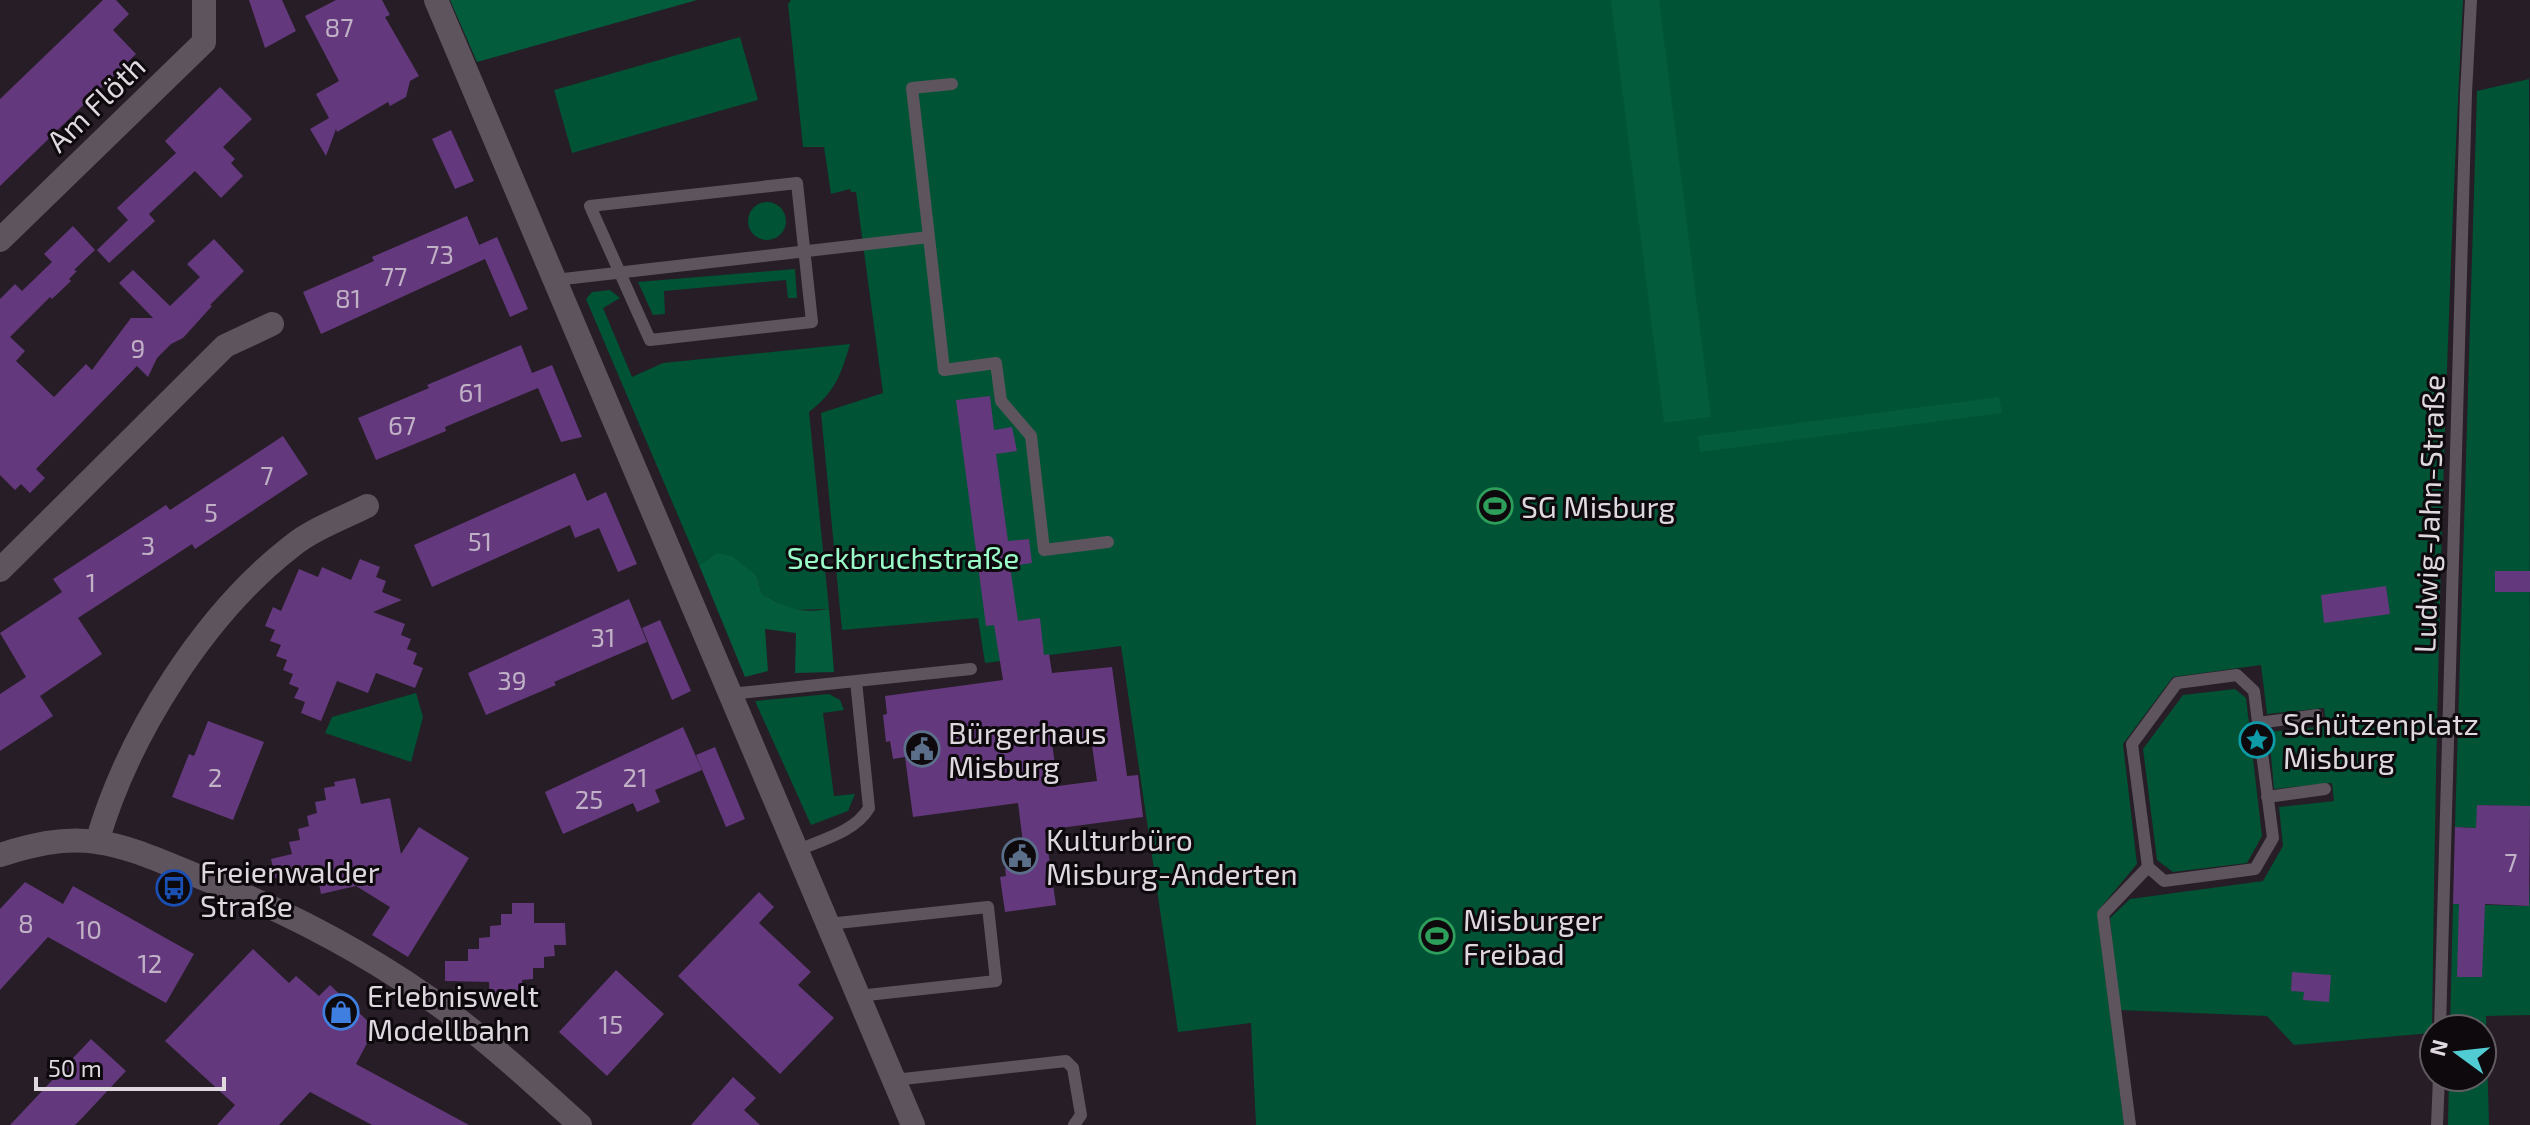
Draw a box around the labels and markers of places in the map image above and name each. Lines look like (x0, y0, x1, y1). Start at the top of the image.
sports icon: SG Misburg (1476, 487, 1514, 525)
place label: SG Misburg (1521, 488, 1675, 524)
place label: Schützenplatz Misburg (2283, 705, 2479, 775)
place label: Bürgerhaus Misburg (948, 714, 1107, 784)
place icon: Schützenplatz Misburg (2238, 721, 2276, 759)
public building icon: Bürgerhaus Misburg (903, 730, 941, 768)
place label: Kulturbüro Misburg-Anderten (1046, 821, 1298, 891)
public building icon: Kulturbüro Misburg-Anderten (1001, 837, 1039, 875)
place label: Freienwalder Straße (200, 853, 380, 923)
bus stop icon: Freienwalder Straße (155, 869, 193, 907)
place label: Misburger Freibad (1463, 901, 1603, 971)
sports icon: Misburger Freibad (1418, 917, 1456, 955)
place label: Erlebniswelt Modellbahn (367, 977, 539, 1047)
shop icon: Erlebniswelt Modellbahn (322, 993, 360, 1031)

